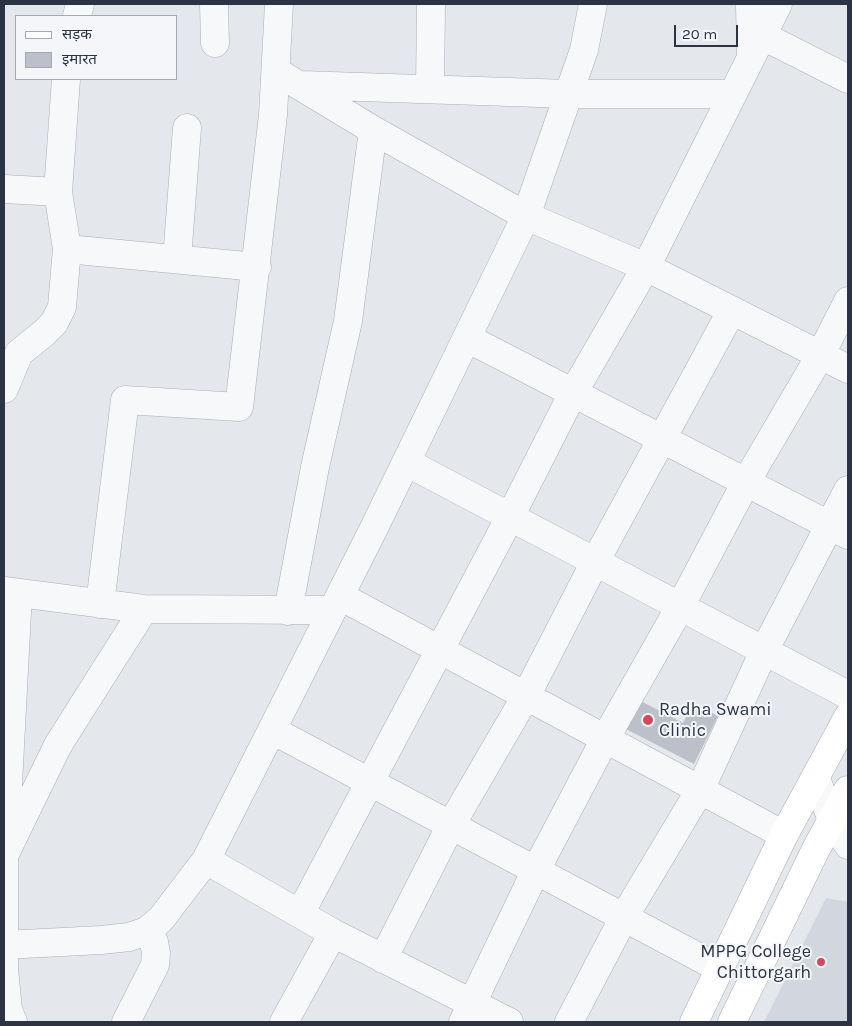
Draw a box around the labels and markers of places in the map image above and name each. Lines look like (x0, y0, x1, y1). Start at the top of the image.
place label: Radha Swami Clinic (659, 699, 772, 742)
marker: Radha Swami Clinic (641, 713, 655, 727)
place label: MPPG College Chittorgarh (700, 941, 811, 984)
marker: MPPG College Chittorgarh (815, 956, 827, 968)

